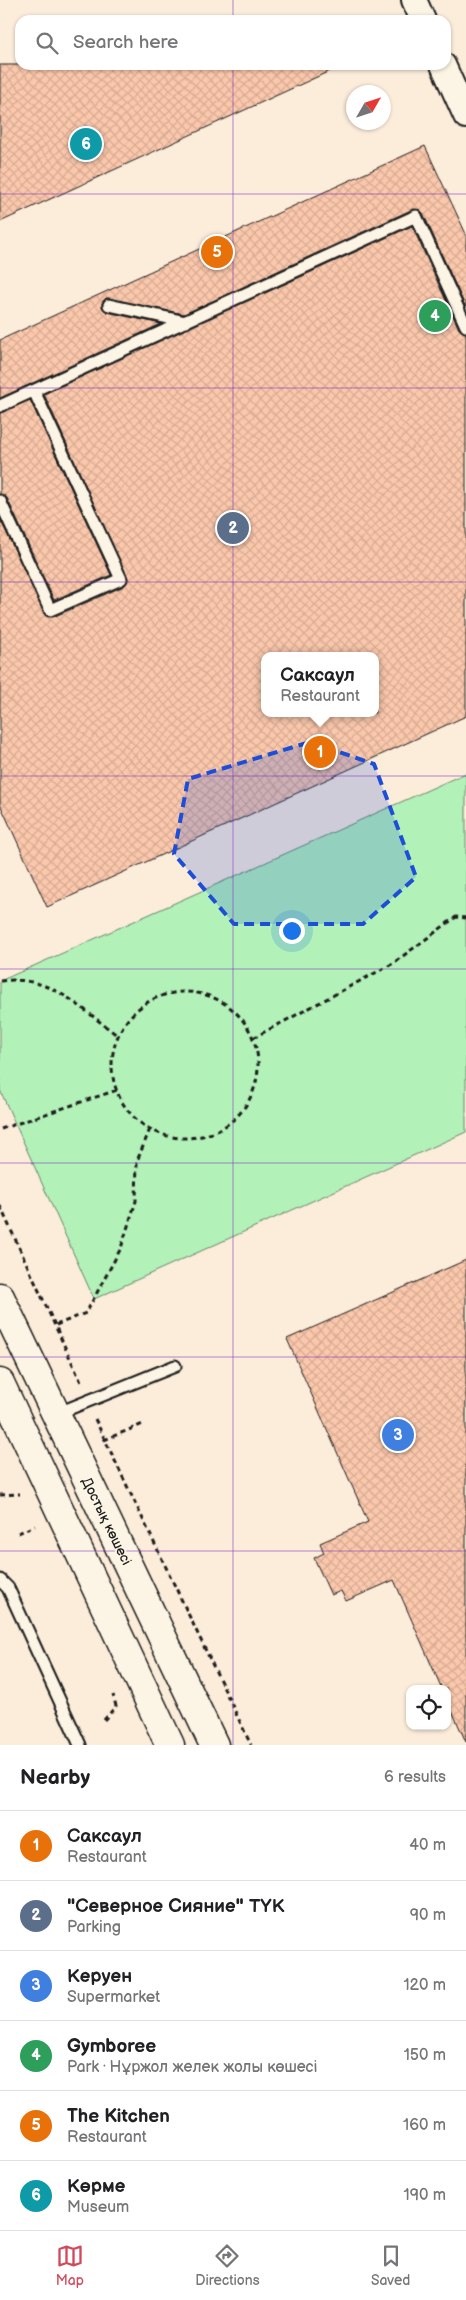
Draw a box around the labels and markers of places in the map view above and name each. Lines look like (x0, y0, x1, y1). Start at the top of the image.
pin: 6 (70, 125, 102, 163)
pin: 5 (201, 233, 233, 271)
pin: 4 (419, 297, 451, 335)
pin: 2 (217, 509, 249, 547)
pin: 1 (304, 733, 336, 771)
pin: 3 (382, 1416, 414, 1454)

